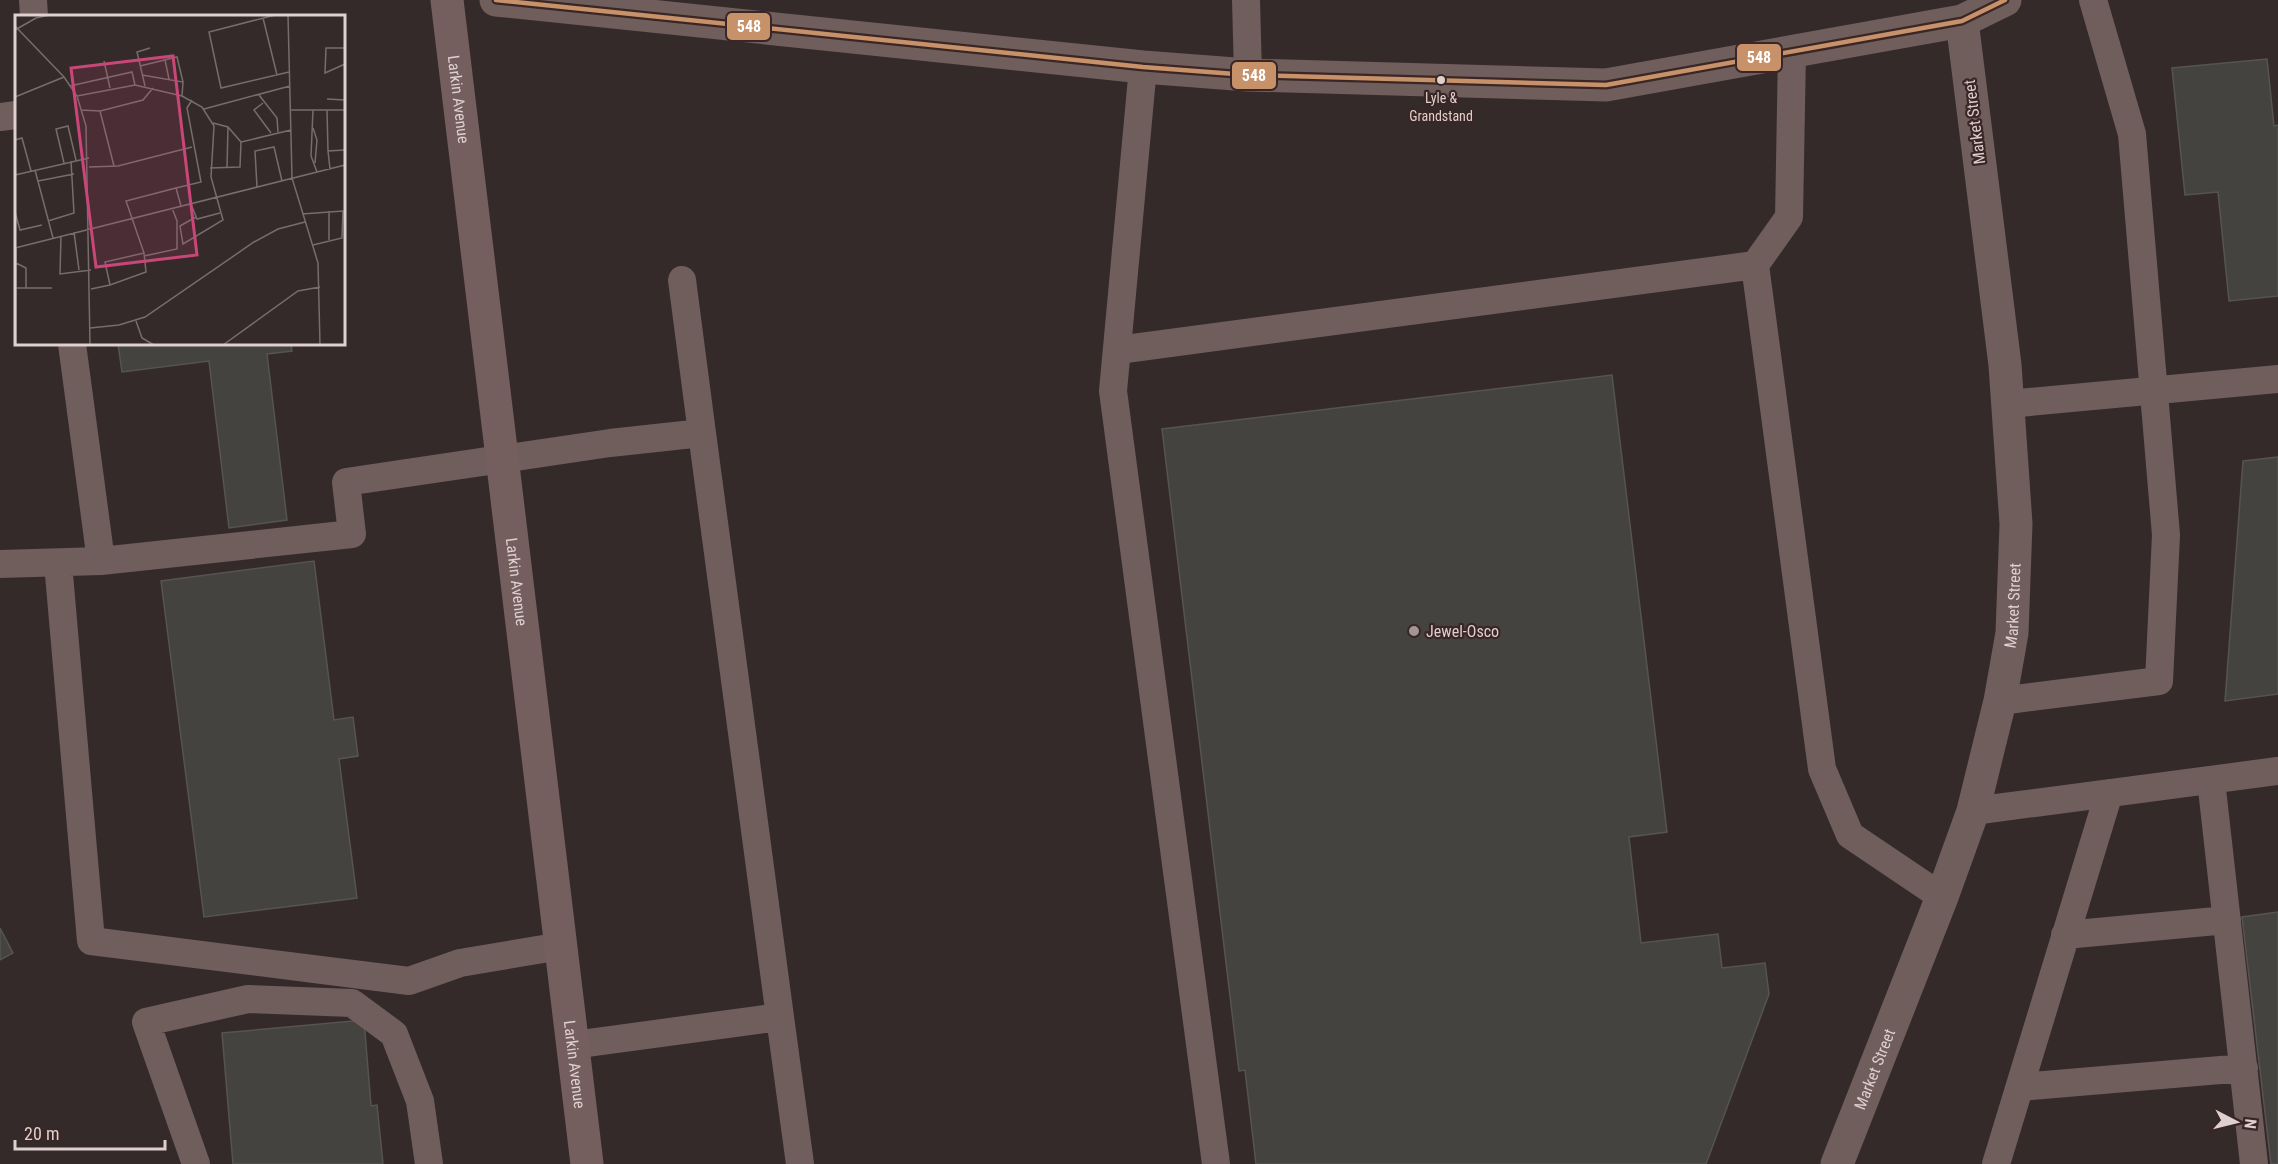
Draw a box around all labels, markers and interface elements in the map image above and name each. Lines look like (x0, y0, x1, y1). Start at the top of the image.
line badge: 548 (726, 12, 771, 41)
inset map (15, 15, 345, 345)
text: 548 (737, 17, 761, 36)
line badge: 548 (1736, 43, 1782, 72)
text: 548 (1747, 48, 1771, 67)
street label: Larkin Avenue (444, 54, 473, 144)
line badge: 548 (1231, 61, 1277, 90)
text: 548 (1242, 66, 1266, 85)
marker: Lyle & Grandstand (1435, 74, 1447, 86)
street label: Market Street (1960, 78, 1989, 165)
place label: Lyle & Grandstand (1409, 90, 1473, 124)
street label: Larkin Avenue (502, 537, 531, 627)
street label: Market Street (2000, 563, 2025, 650)
place label: Jewel-Osco (1426, 622, 1499, 641)
marker: Jewel-Osco (1407, 624, 1421, 638)
street label: Larkin Avenue (560, 1019, 589, 1109)
street label: Market Street (1850, 1026, 1899, 1112)
north arrow (2206, 1092, 2266, 1152)
scale bar (15, 1113, 165, 1151)
text: N (2240, 1118, 2260, 1130)
text: 20 m (24, 1123, 59, 1144)

